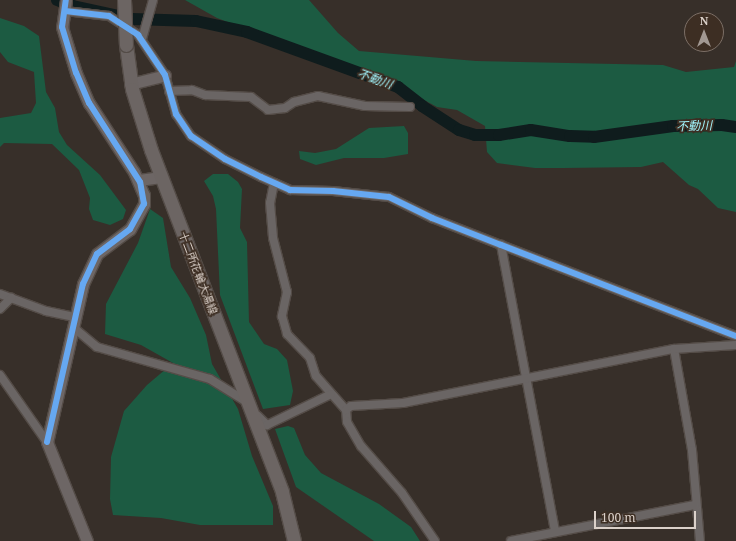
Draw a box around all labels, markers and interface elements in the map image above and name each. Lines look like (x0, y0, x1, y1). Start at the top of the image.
north arrow (684, 12, 724, 52)
text: N (700, 13, 708, 28)
water label: 不動川 (356, 66, 394, 92)
water label: 不動川 (676, 118, 712, 134)
street label: 十二所花輪大湯線 (176, 230, 220, 316)
scale bar (596, 503, 698, 529)
text: 100 m (601, 509, 636, 526)

